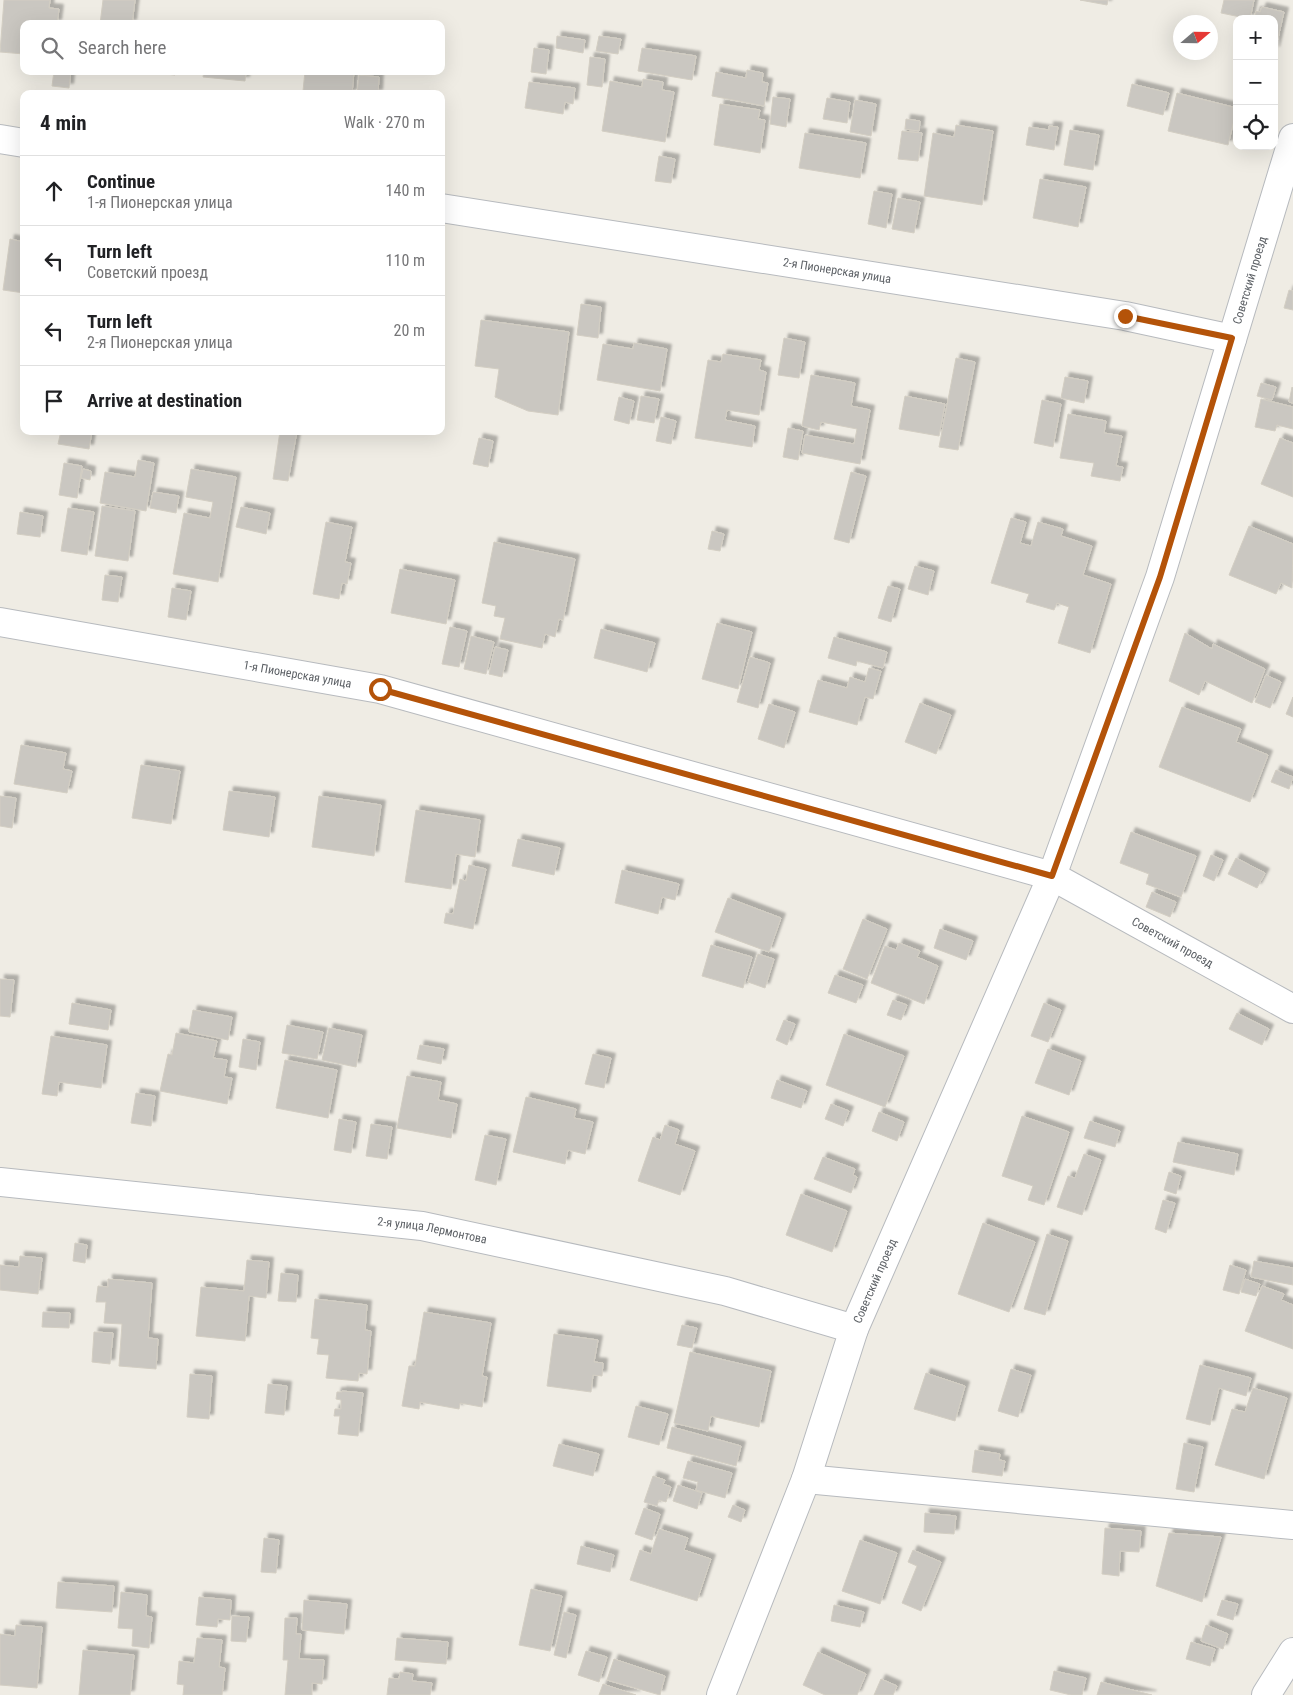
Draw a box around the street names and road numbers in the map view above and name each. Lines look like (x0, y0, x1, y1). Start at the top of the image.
street label: Советский проезд (1230, 234, 1270, 326)
street label: 2-я Пионерская улица (782, 255, 892, 286)
street label: 1-я Пионерская улица (242, 658, 353, 691)
street label: Советский проезд (1129, 914, 1216, 971)
street label: 2-я улица Лермонтова (377, 1214, 488, 1247)
street label: Советский проезд (850, 1236, 900, 1325)

